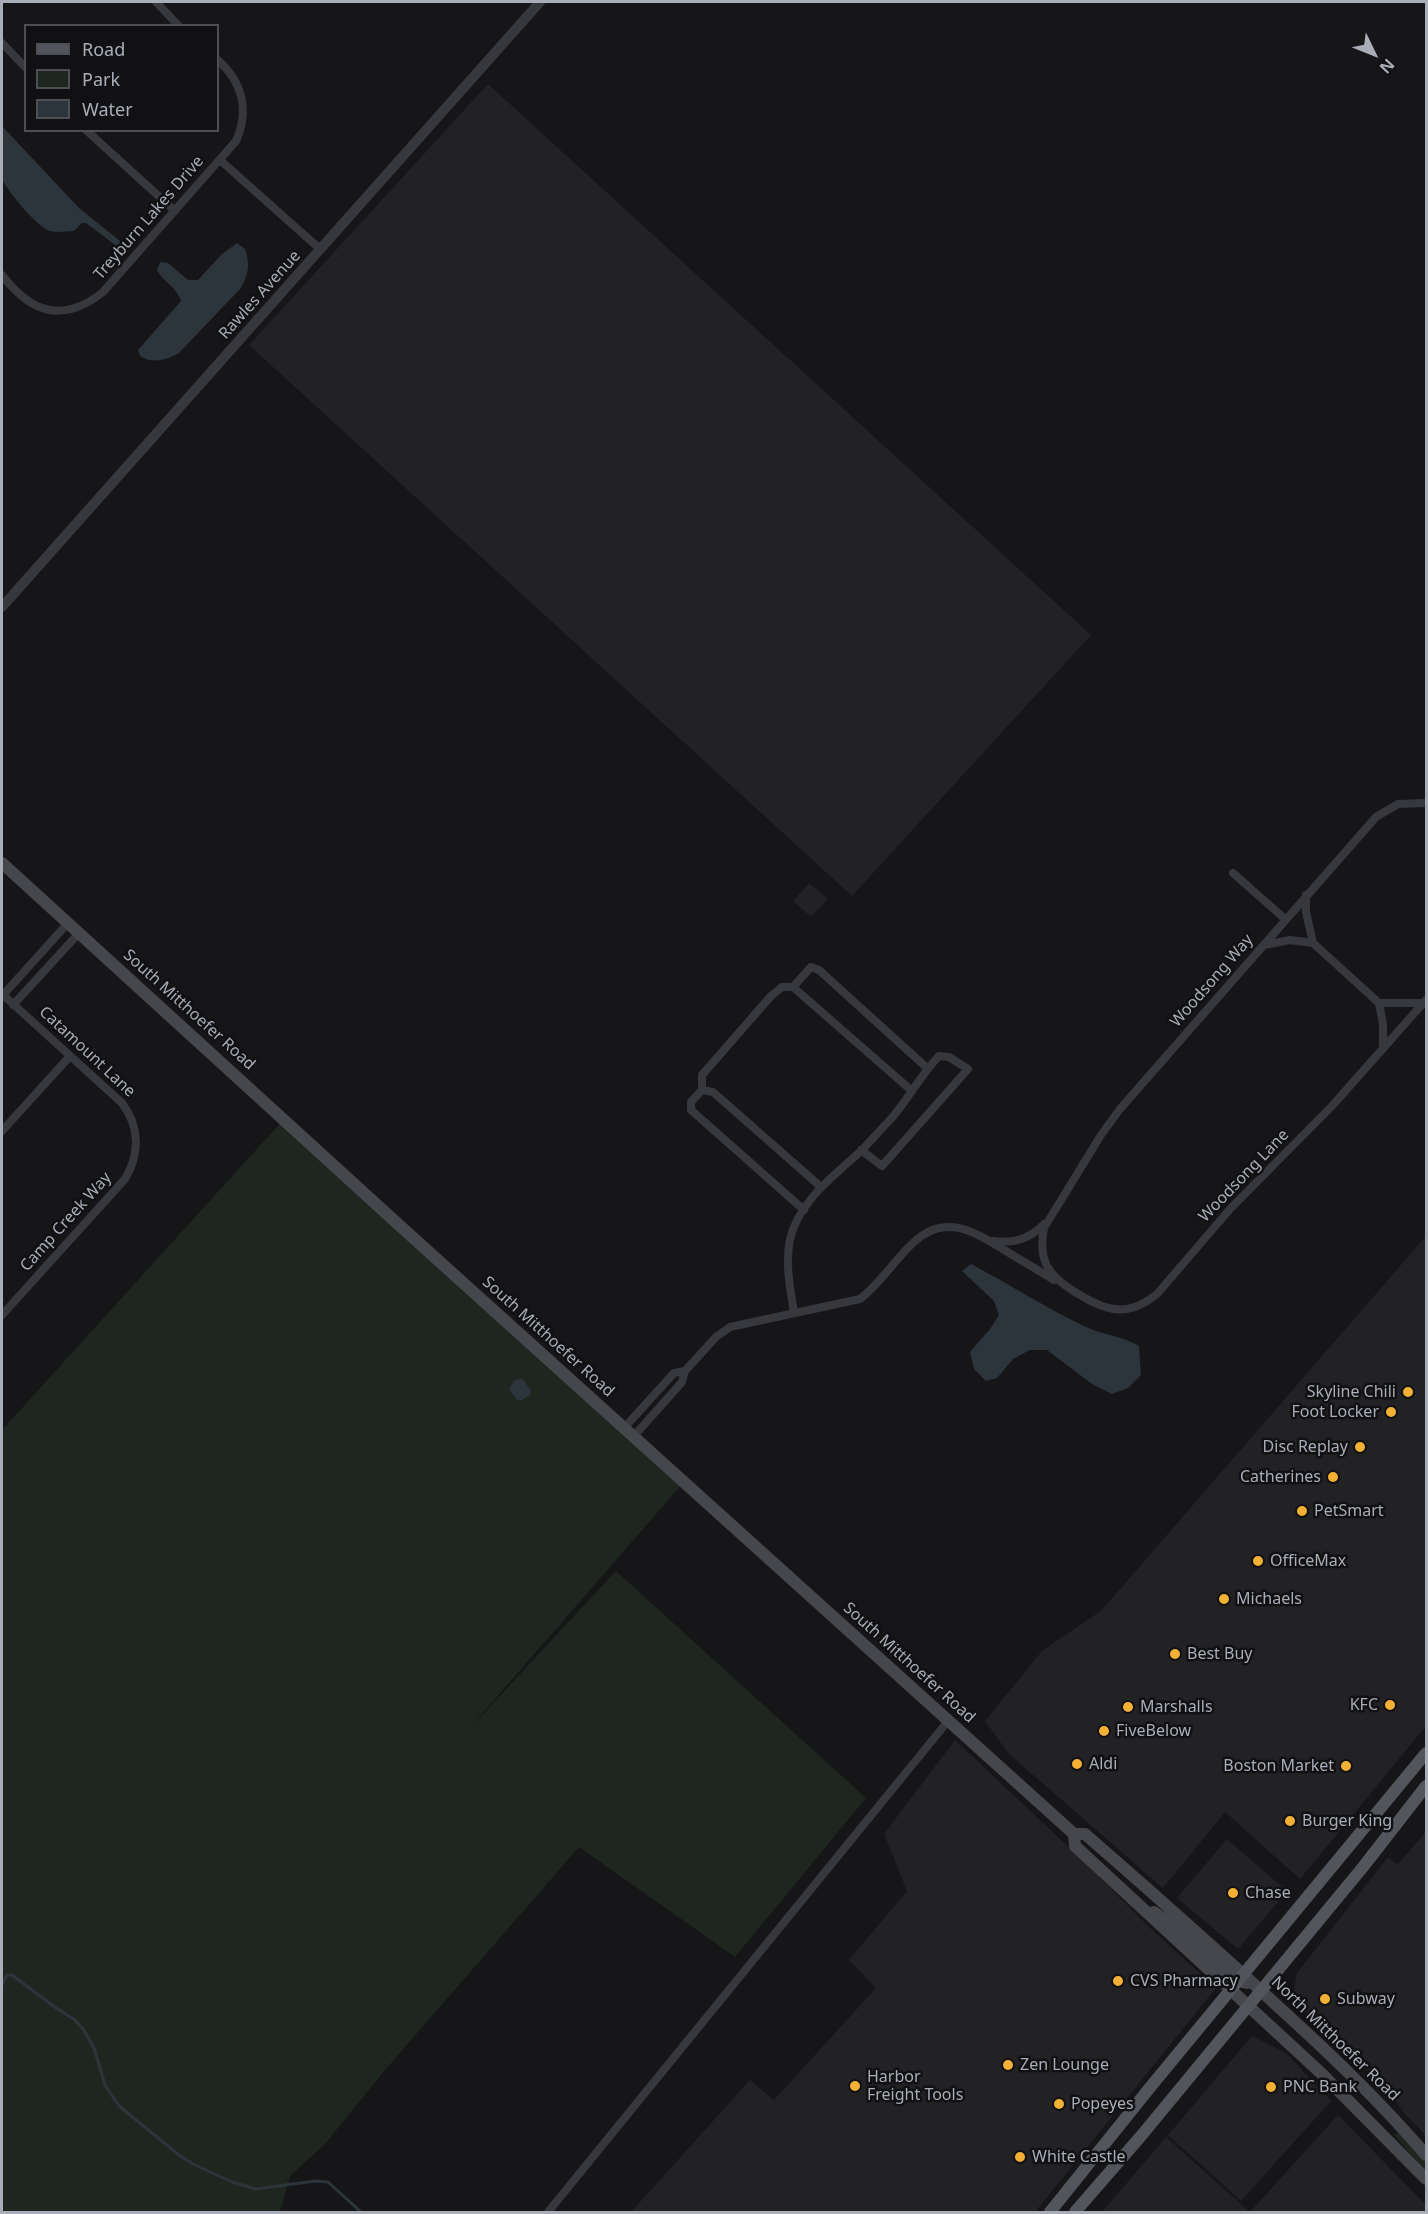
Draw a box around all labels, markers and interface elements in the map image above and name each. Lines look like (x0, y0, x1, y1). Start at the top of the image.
legend (24, 24, 219, 132)
north arrow (1344, 24, 1404, 84)
text: Road (82, 37, 125, 61)
text: N (1375, 54, 1400, 79)
text: Park (82, 67, 120, 91)
text: Water (82, 97, 133, 121)
street label: Treyburn Lakes Drive (90, 152, 208, 284)
street label: Rawles Avenue (215, 247, 305, 343)
street label: Woodsong Way (1166, 931, 1258, 1031)
street label: South Mitthoefer Road (119, 946, 259, 1074)
street label: Catamount Lane (35, 1003, 139, 1101)
street label: Woodsong Lane (1195, 1126, 1293, 1226)
street label: Camp Creek Way (16, 1168, 116, 1276)
street label: South Mitthoefer Road (478, 1273, 618, 1401)
place label: Skyline Chili (1307, 1382, 1396, 1402)
marker: Skyline Chili (1401, 1385, 1415, 1399)
place label: Foot Locker (1291, 1402, 1379, 1422)
marker: Foot Locker (1384, 1405, 1398, 1419)
place label: Disc Replay (1263, 1437, 1348, 1457)
marker: Disc Replay (1353, 1440, 1367, 1454)
place label: Catherines (1240, 1467, 1321, 1487)
marker: Catherines (1326, 1470, 1340, 1484)
place label: PetSmart (1314, 1501, 1384, 1521)
marker: PetSmart (1295, 1504, 1309, 1518)
place label: OfficeMax (1270, 1551, 1346, 1571)
marker: OfficeMax (1251, 1554, 1265, 1568)
place label: Michaels (1236, 1589, 1302, 1609)
marker: Michaels (1217, 1592, 1231, 1606)
street label: South Mitthoefer Road (839, 1599, 979, 1727)
place label: Best Buy (1187, 1644, 1252, 1664)
marker: Best Buy (1168, 1647, 1182, 1661)
place label: KFC (1350, 1695, 1378, 1715)
place label: Marshalls (1140, 1697, 1213, 1717)
marker: KFC (1383, 1698, 1397, 1712)
marker: Marshalls (1121, 1700, 1135, 1714)
place label: FiveBelow (1116, 1721, 1191, 1741)
marker: FiveBelow (1097, 1724, 1111, 1738)
place label: Aldi (1089, 1754, 1117, 1774)
place label: Boston Market (1223, 1756, 1334, 1776)
marker: Aldi (1070, 1757, 1084, 1771)
marker: Boston Market (1339, 1759, 1353, 1773)
place label: Burger King (1302, 1811, 1392, 1831)
marker: Burger King (1283, 1814, 1297, 1828)
place label: Chase (1245, 1883, 1291, 1903)
marker: Chase (1226, 1886, 1240, 1900)
place label: CVS Pharmacy (1130, 1971, 1238, 1991)
street label: North Mitthoefer Road (1267, 1973, 1403, 2105)
marker: CVS Pharmacy (1111, 1974, 1125, 1988)
place label: Subway (1337, 1989, 1395, 2009)
marker: Subway (1318, 1992, 1332, 2006)
place label: Zen Lounge (1020, 2055, 1109, 2075)
marker: Zen Lounge (1001, 2058, 1015, 2072)
place label: Harbor Freight Tools (867, 2067, 963, 2105)
place label: PNC Bank (1283, 2077, 1357, 2097)
marker: Harbor Freight Tools (848, 2079, 862, 2093)
marker: PNC Bank (1264, 2080, 1278, 2094)
place label: Popeyes (1071, 2094, 1134, 2114)
marker: Popeyes (1052, 2097, 1066, 2111)
place label: White Castle (1032, 2147, 1126, 2167)
marker: White Castle (1013, 2150, 1027, 2164)

